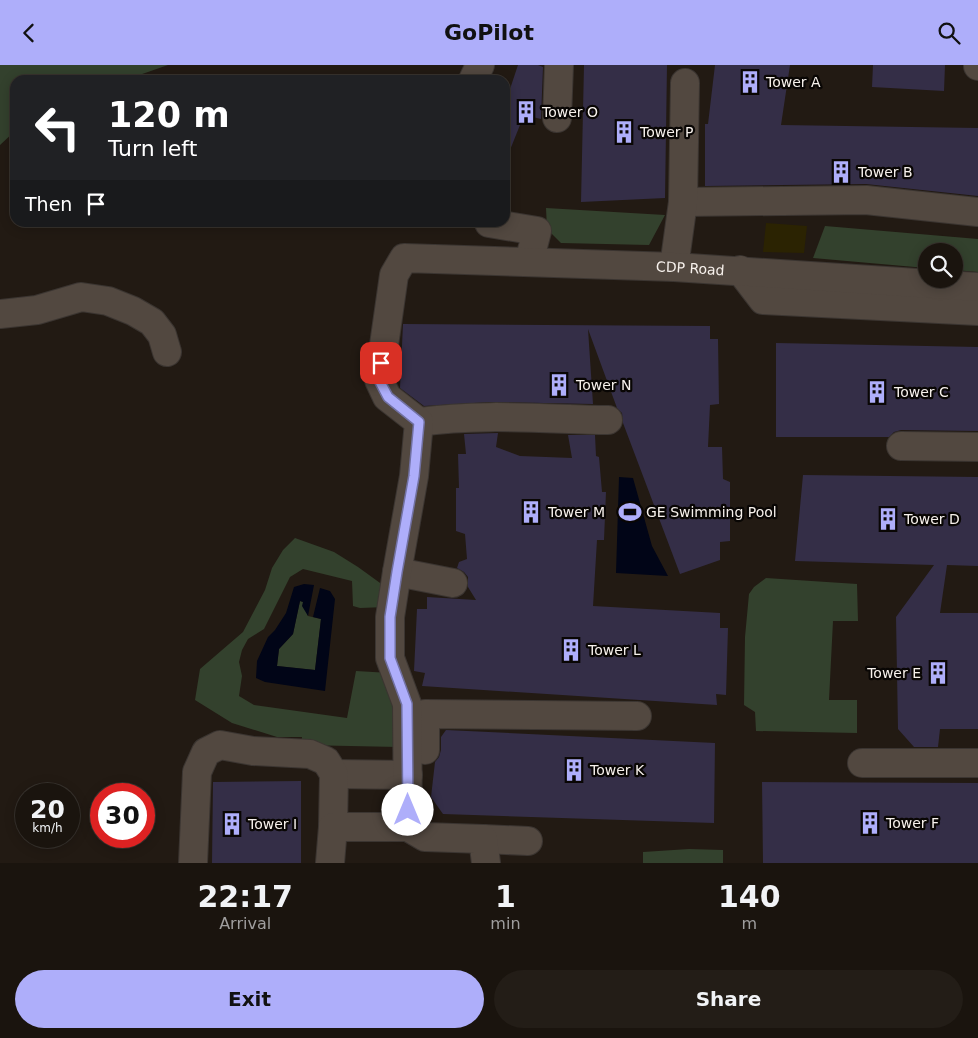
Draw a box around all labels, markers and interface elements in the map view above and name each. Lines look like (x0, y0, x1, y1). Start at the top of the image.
icon: back (15, 19, 43, 47)
icon: search (935, 19, 963, 47)
text: GoPilot (444, 20, 534, 45)
building icon: Tower A (737, 69, 763, 95)
place label: Tower A (765, 74, 821, 90)
icon: left (25, 95, 90, 160)
text: 120 m (108, 95, 230, 135)
building icon: Tower O (513, 99, 539, 125)
place label: Tower O (541, 104, 598, 120)
building icon: Tower P (611, 119, 637, 145)
place label: Tower P (639, 124, 693, 140)
text: Turn left (108, 136, 197, 161)
building icon: Tower B (828, 159, 854, 185)
place label: Tower B (857, 164, 913, 180)
icon: arrive (82, 190, 110, 218)
text: Then (25, 193, 72, 215)
map controls (918, 243, 963, 288)
button: search (918, 243, 963, 288)
street label: CDP Road (656, 258, 725, 278)
pin (360, 342, 402, 384)
icon: arrive (367, 349, 395, 377)
building icon: Tower N (546, 372, 572, 398)
place label: Tower N (575, 377, 631, 393)
building icon: Tower C (864, 379, 890, 405)
place label: Tower C (893, 384, 949, 400)
building icon: Tower M (518, 499, 544, 525)
sports icon: GE Swimming Pool (617, 499, 643, 525)
place label: Tower M (547, 504, 605, 520)
place label: GE Swimming Pool (646, 504, 777, 520)
building icon: Tower D (875, 506, 901, 532)
place label: Tower D (903, 511, 960, 527)
building icon: Tower L (558, 637, 584, 663)
place label: Tower L (587, 642, 641, 658)
building icon: Tower E (925, 660, 951, 686)
place label: Tower E (866, 665, 921, 681)
building icon: Tower K (561, 757, 587, 783)
place label: Tower K (589, 762, 645, 778)
speed limit sign: 30 (90, 783, 155, 848)
position arrow (381, 783, 433, 835)
text: 20 (30, 795, 65, 824)
building icon: Tower F (857, 810, 883, 836)
building icon: Tower I (219, 811, 245, 837)
place label: Tower F (885, 815, 939, 831)
place label: Tower I (247, 816, 297, 832)
text: km/h (32, 821, 63, 835)
text: 22:17 (197, 879, 293, 914)
text: 1 (495, 879, 516, 914)
text: 140 (718, 879, 781, 914)
text: Arrival (219, 914, 271, 933)
text: min (490, 914, 521, 933)
text: m (741, 914, 757, 933)
button: Exit (15, 970, 484, 1028)
button: Share (494, 970, 963, 1028)

